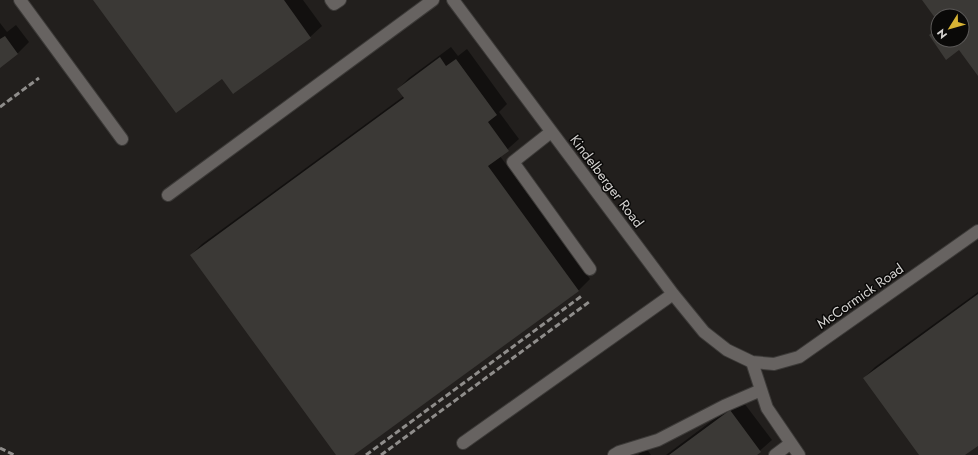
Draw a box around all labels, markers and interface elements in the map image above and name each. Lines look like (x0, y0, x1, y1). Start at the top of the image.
north arrow (930, 8, 970, 48)
text: N (933, 26, 951, 42)
street label: Kindelberger Road (565, 130, 649, 232)
street label: McCormick Road (813, 259, 907, 333)

